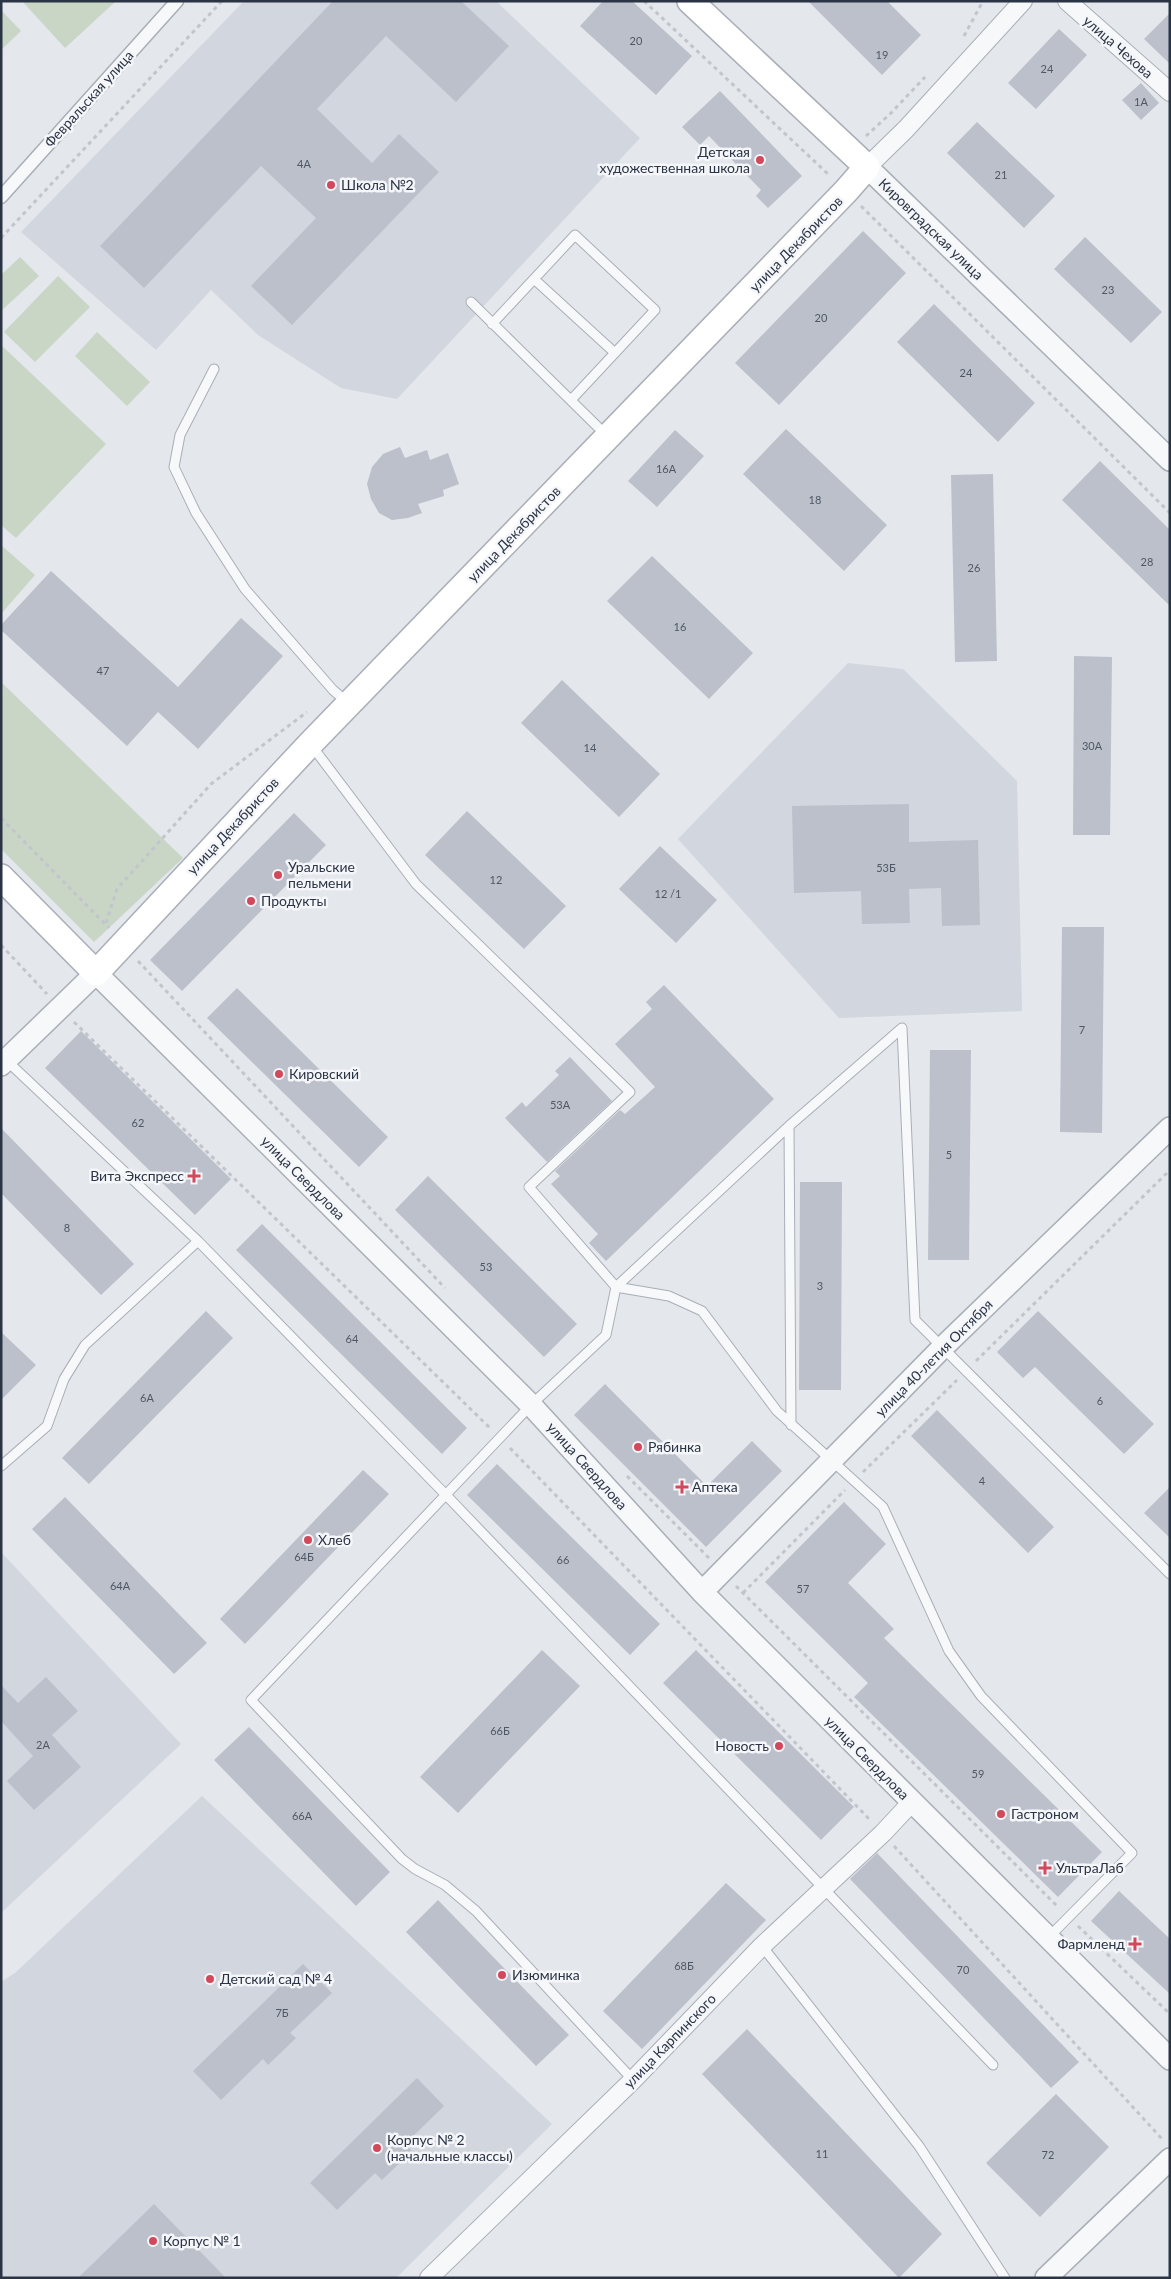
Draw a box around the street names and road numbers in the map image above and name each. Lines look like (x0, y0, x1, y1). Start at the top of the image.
street label: улица Чехова (1080, 12, 1157, 81)
street label: Февральская улица (41, 47, 137, 151)
street label: Кировградская улица (876, 174, 987, 283)
street label: улица Декабристов (746, 192, 846, 295)
street label: улица Декабристов (464, 482, 564, 585)
street label: улица Декабристов (183, 774, 282, 878)
street label: улица Свердлова (258, 1132, 349, 1223)
street label: улица 40-летия Октября (872, 1296, 996, 1420)
street label: улица Свердлова (544, 1418, 631, 1513)
street label: улица Свердлова (822, 1712, 913, 1803)
street label: улица Карпинского (620, 1990, 719, 2091)

